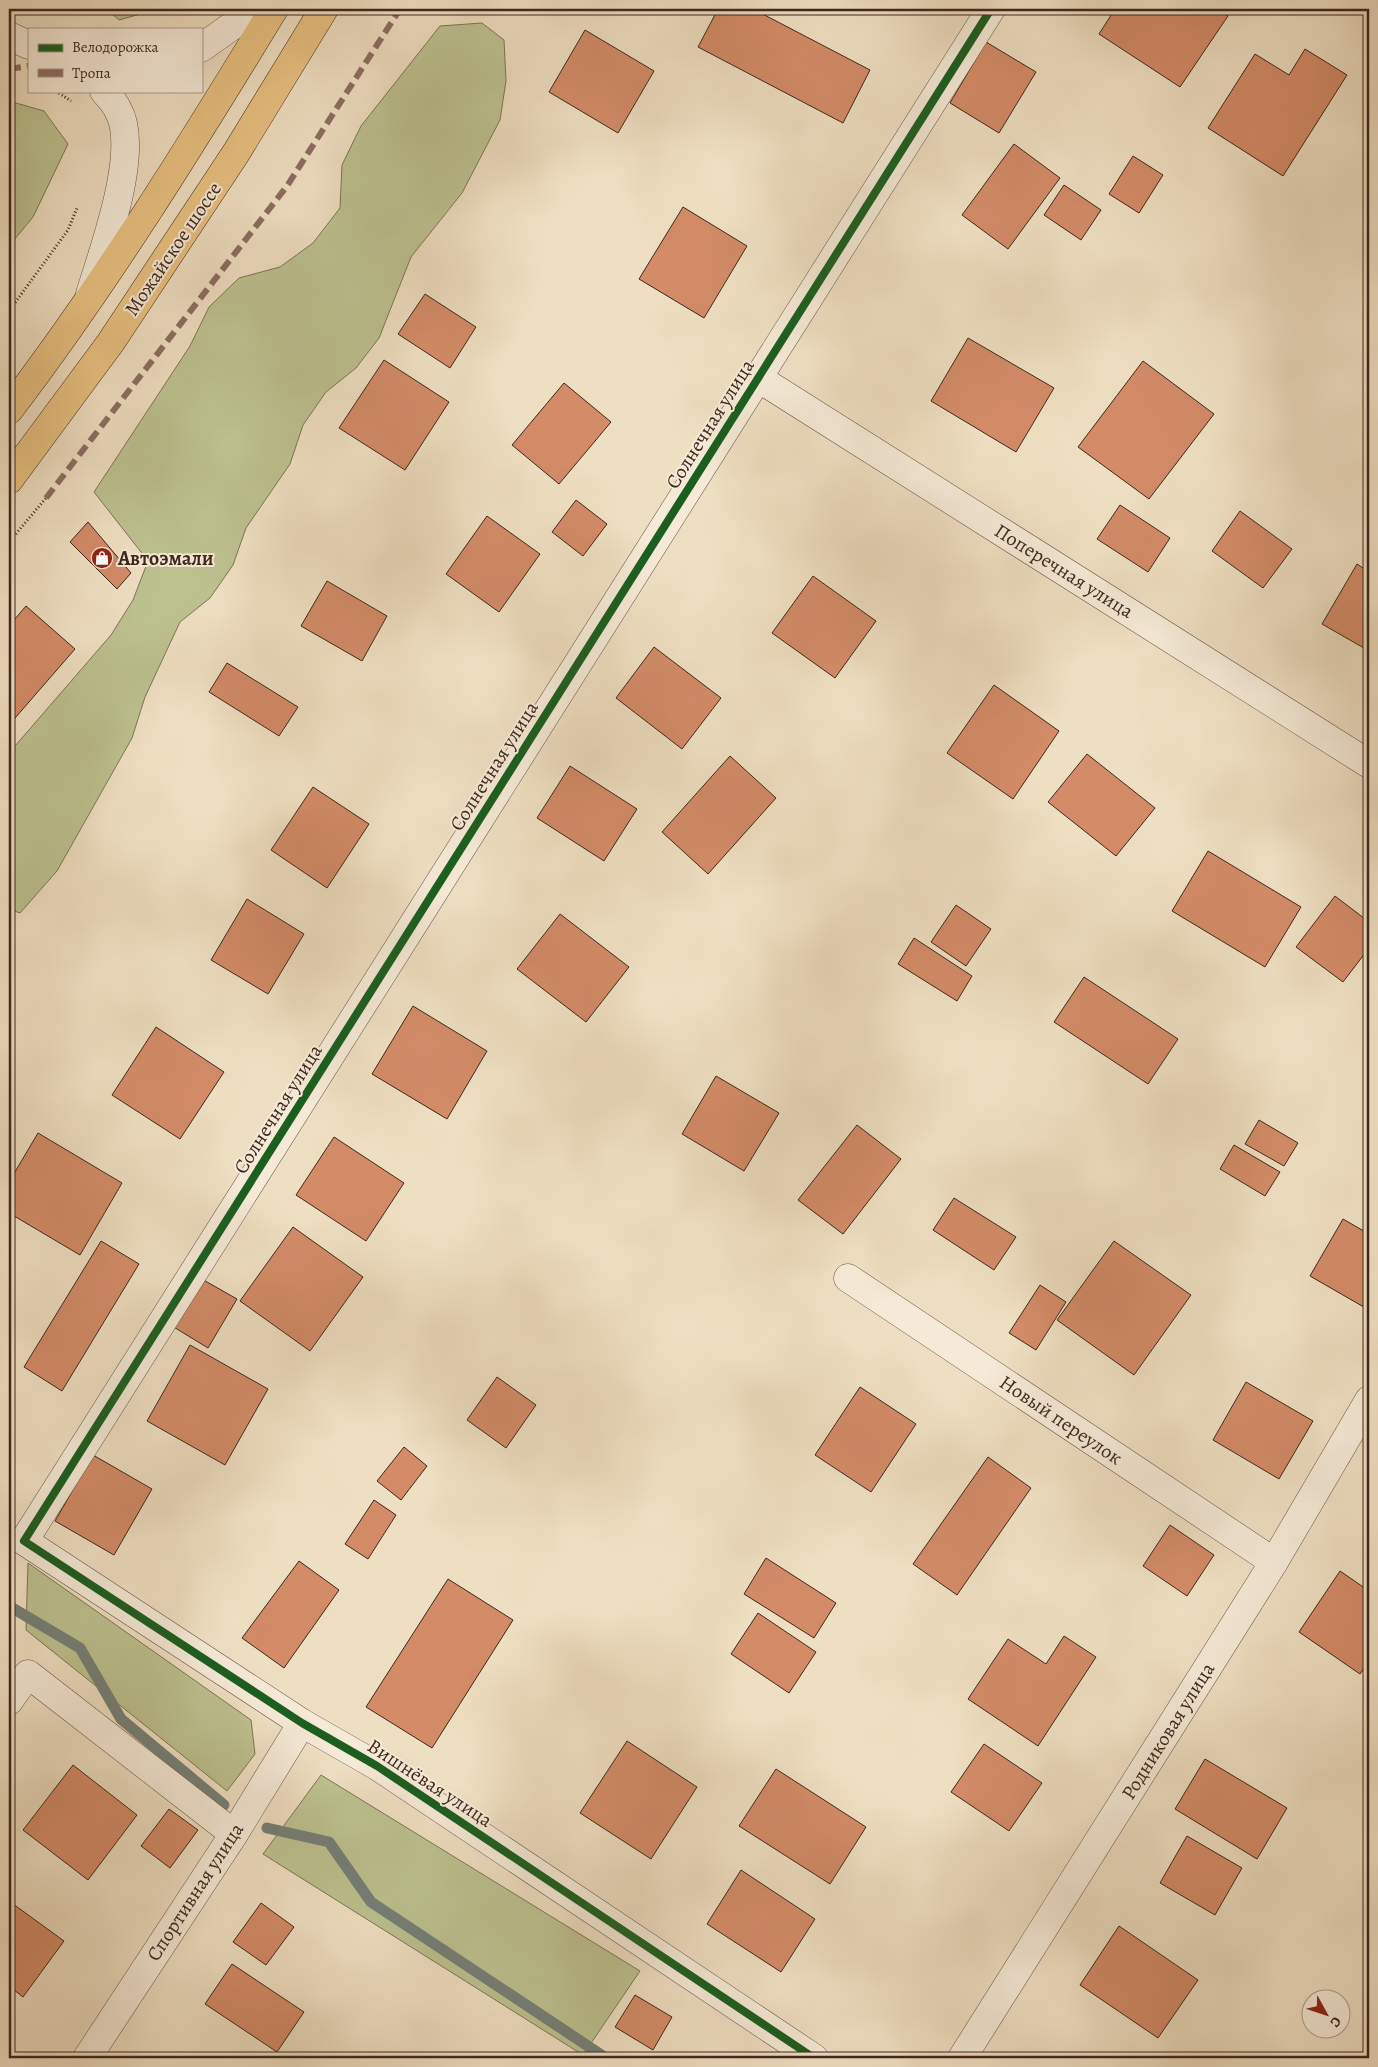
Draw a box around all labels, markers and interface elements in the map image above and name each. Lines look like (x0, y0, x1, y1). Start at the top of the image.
legend (28, 28, 202, 92)
text: Велодорожка (72, 37, 159, 57)
text: Тропа (72, 63, 111, 83)
street label: Можайское шоссе (118, 177, 228, 321)
street label: Солнечная улица (659, 353, 761, 494)
street label: Поперечная улица (989, 517, 1139, 625)
place label: Автоэмали (117, 545, 214, 572)
shop icon: Автоэмали (90, 546, 114, 570)
street label: Солнечная улица (443, 695, 545, 836)
street label: Солнечная улица (227, 1038, 329, 1179)
street label: Новый переулок (994, 1369, 1128, 1471)
street label: Родниковая улица (1115, 1657, 1221, 1805)
street label: Вишнёвая улица (362, 1732, 498, 1834)
street label: Спортивная улица (140, 1817, 250, 1966)
north arrow (1300, 1990, 1350, 2040)
text: С (1325, 2013, 1346, 2032)

